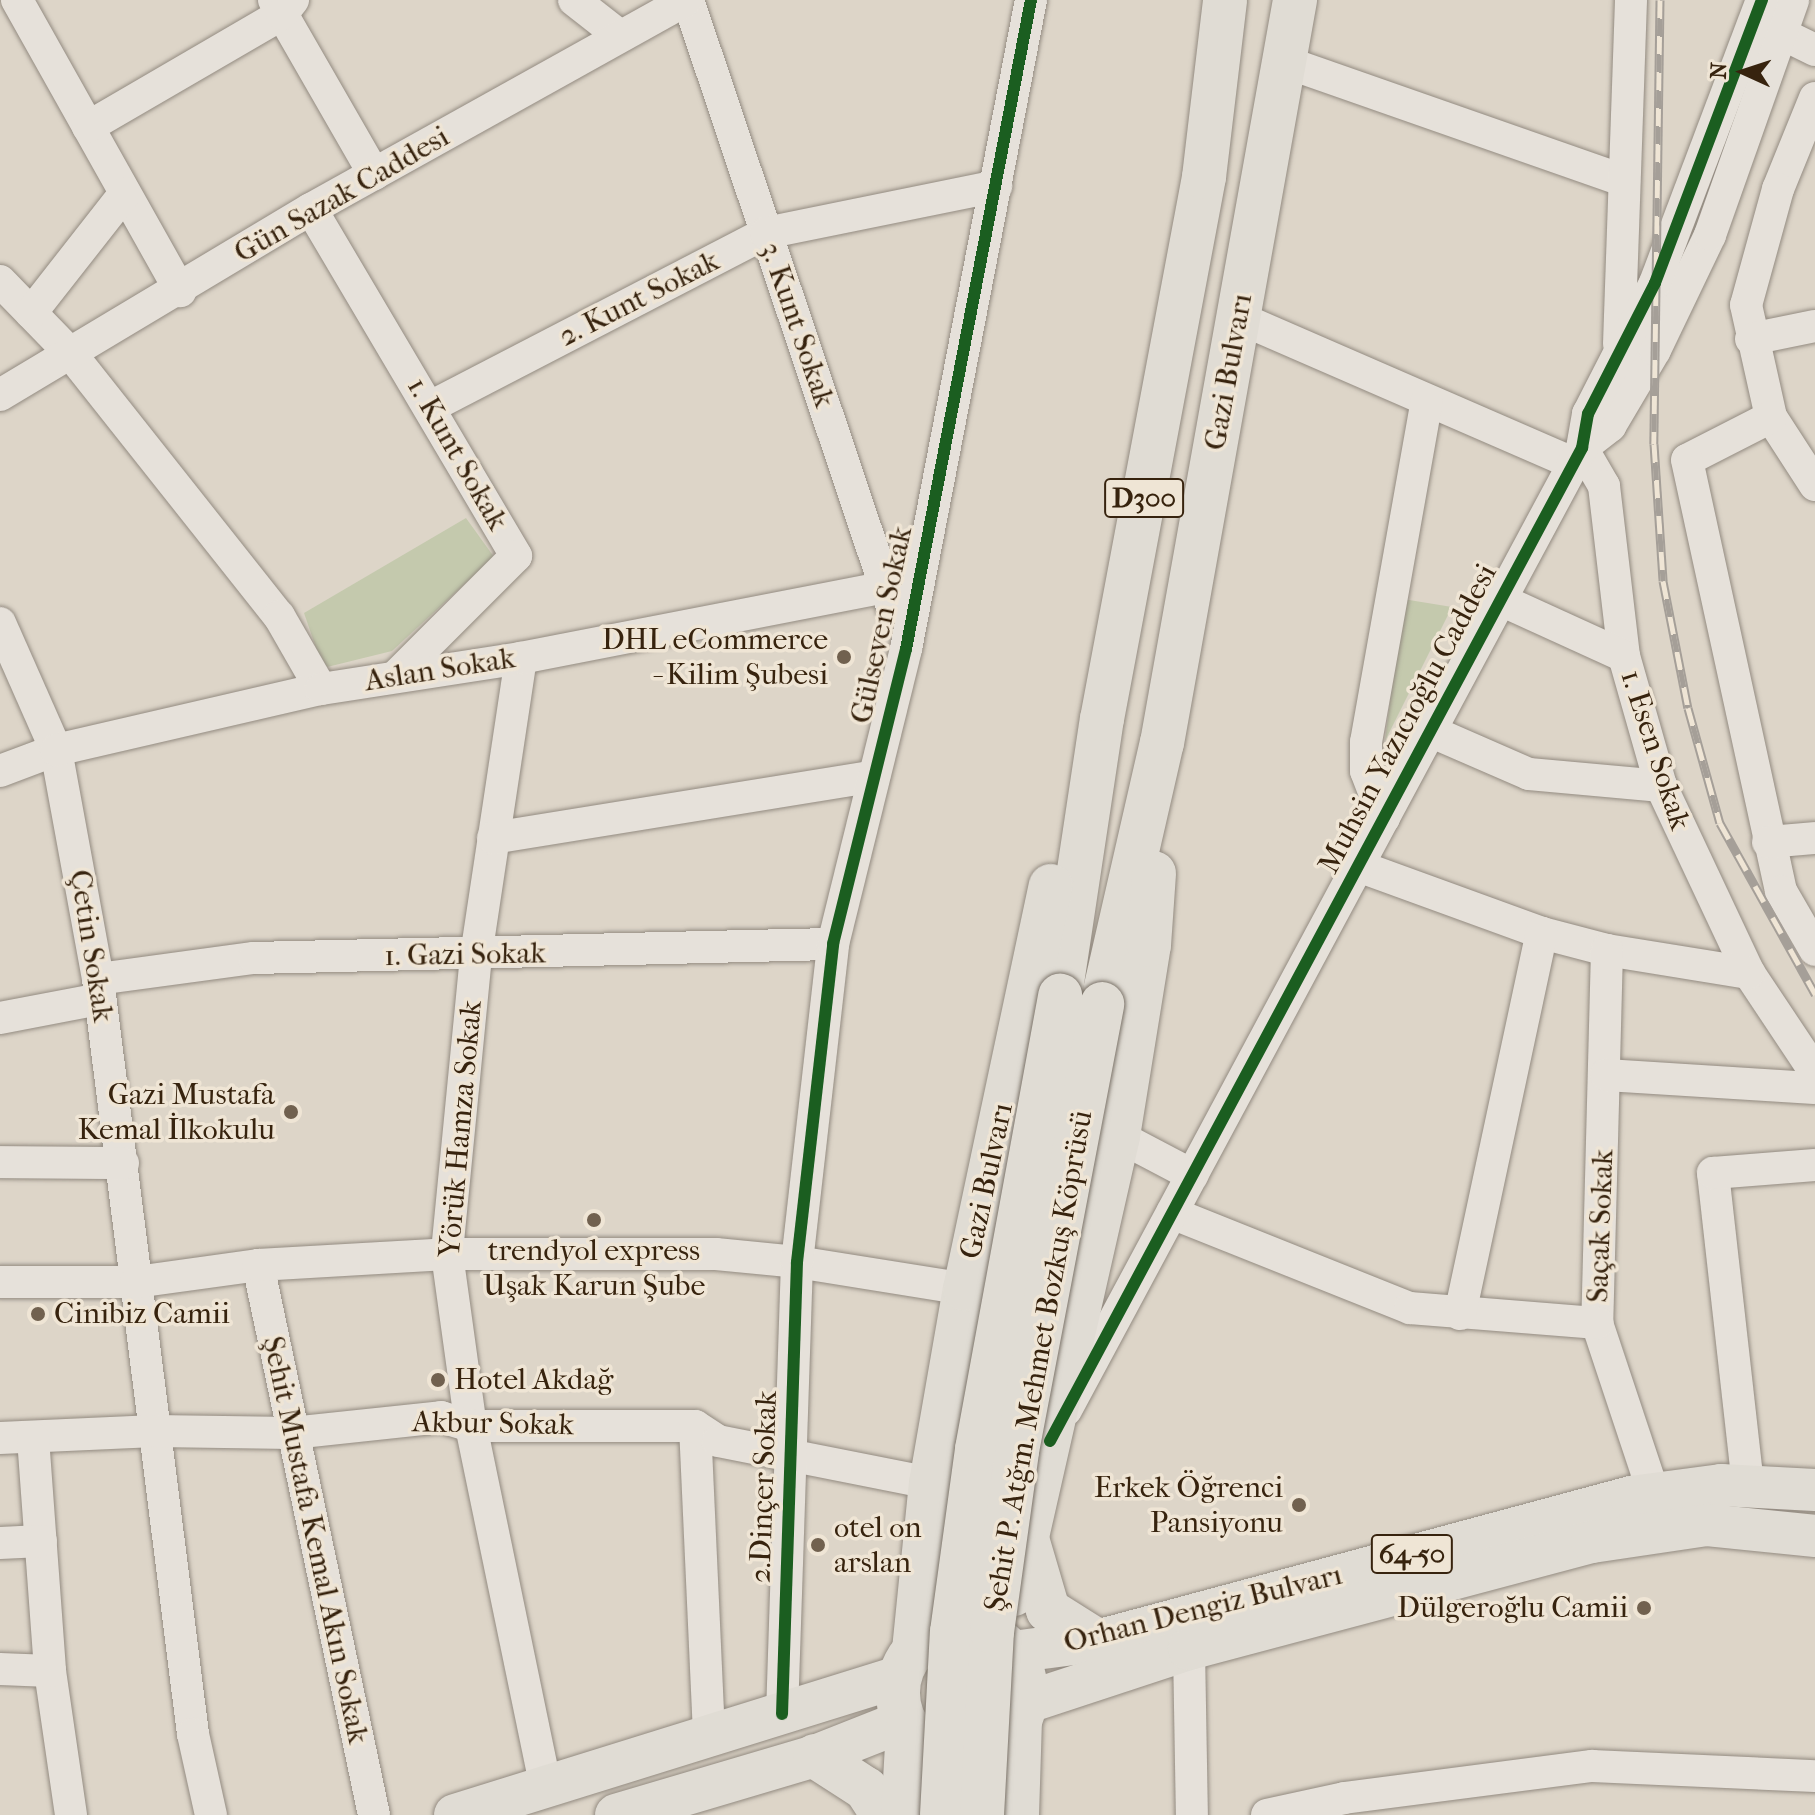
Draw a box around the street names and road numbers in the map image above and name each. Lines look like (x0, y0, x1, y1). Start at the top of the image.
street label: Gün Sazak Caddesi (228, 119, 456, 271)
street label: 3. Kunt Sokak (752, 238, 842, 412)
street label: 2. Kunt Sokak (553, 243, 725, 355)
street label: Gazi Bulvarı (1198, 291, 1260, 453)
street label: 1. Kunt Sokak (399, 371, 515, 537)
road number: D300 (1104, 474, 1184, 522)
street label: Gülseven Sokak (844, 523, 920, 727)
street label: Muhsin Yazıcıoğlu Caddesi (1311, 558, 1505, 880)
street label: Aslan Sokak (362, 640, 518, 700)
street label: 1. Esen Sokak (1612, 665, 1698, 835)
street label: Çetin Sokak (61, 867, 121, 1025)
street label: 1. Gazi Sokak (384, 936, 546, 974)
street label: Yörük Hamza Sokak (432, 999, 490, 1259)
street label: Gazi Bulvarı (953, 1100, 1021, 1262)
street label: Şehit P. Atğm. Mehmet Bozkuş Köprüsü (977, 1108, 1101, 1614)
street label: Saçak Sokak (1580, 1149, 1622, 1303)
street label: Şehit Mustafa Kemal Akın Sokak (254, 1333, 376, 1747)
street label: 2.Dinçer Sokak (743, 1390, 785, 1584)
street label: Akbur Sokak (412, 1405, 574, 1443)
road number: 64-50 (1370, 1530, 1454, 1578)
street label: Orhan Dengiz Bulvarı (1060, 1557, 1346, 1661)

